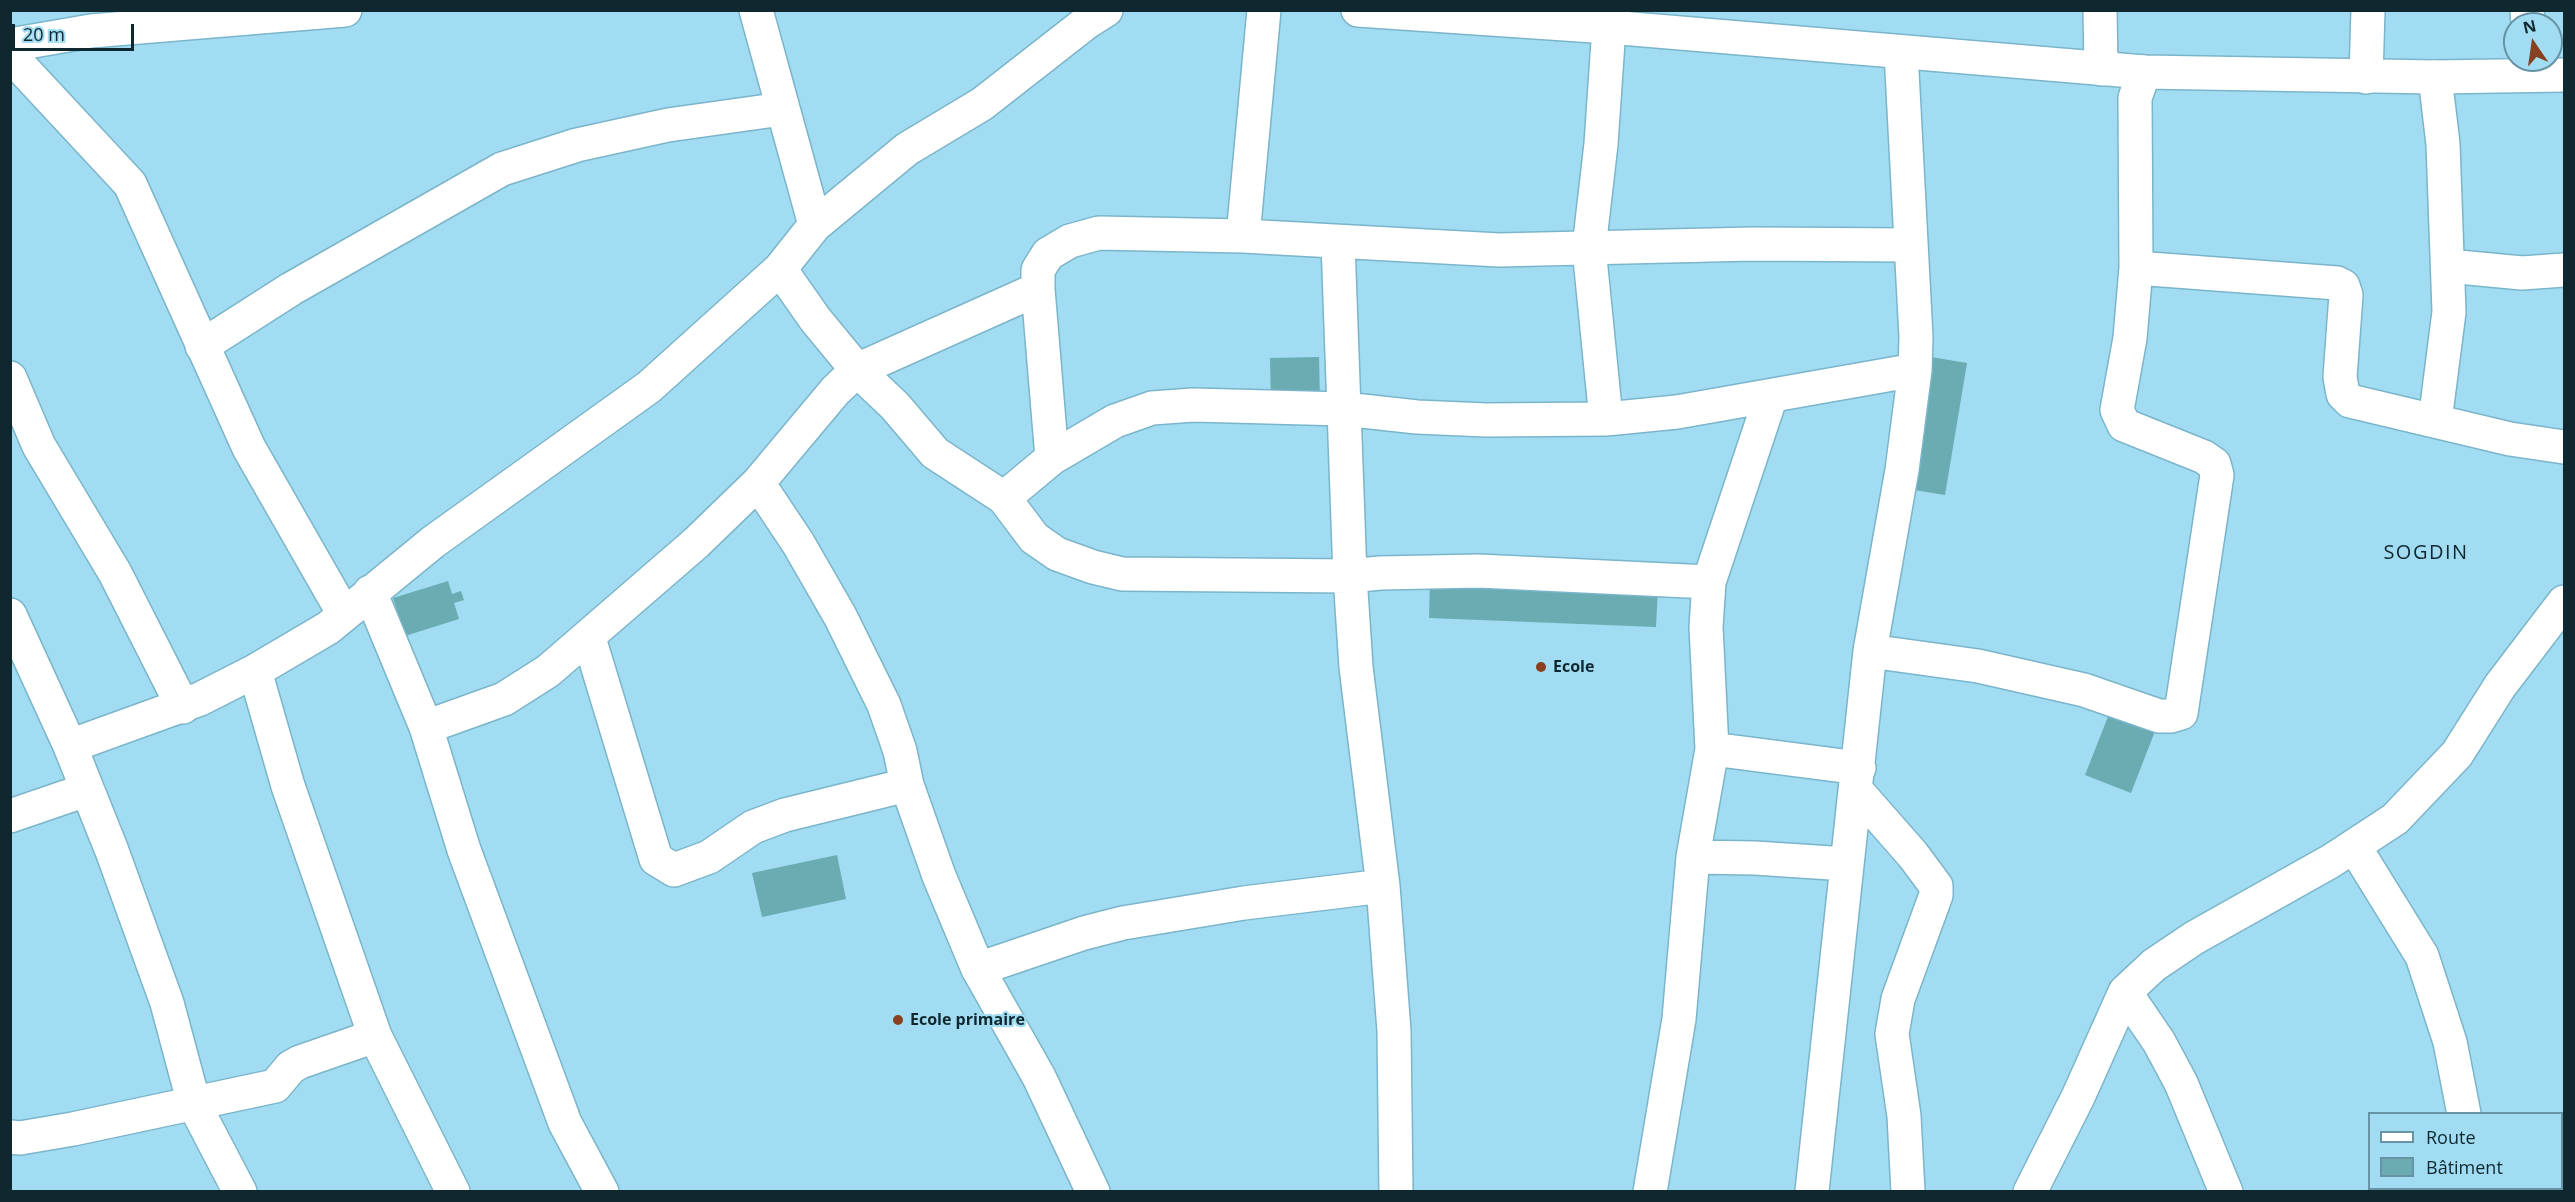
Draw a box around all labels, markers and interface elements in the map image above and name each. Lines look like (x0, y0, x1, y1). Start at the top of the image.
scale bar (15, 12, 136, 50)
north arrow (2503, 12, 2563, 72)
text: N (2521, 14, 2538, 39)
text: 20 m (23, 22, 65, 46)
district label: SOGDIN (2383, 541, 2469, 565)
place label: Ecole (1553, 657, 1594, 677)
marker: Ecole (1534, 660, 1548, 674)
place label: Ecole primaire (910, 1010, 1025, 1030)
marker: Ecole primaire (891, 1013, 905, 1027)
legend (2368, 1112, 2563, 1190)
text: Route (2426, 1125, 2476, 1149)
text: Bâtiment (2426, 1155, 2503, 1179)

